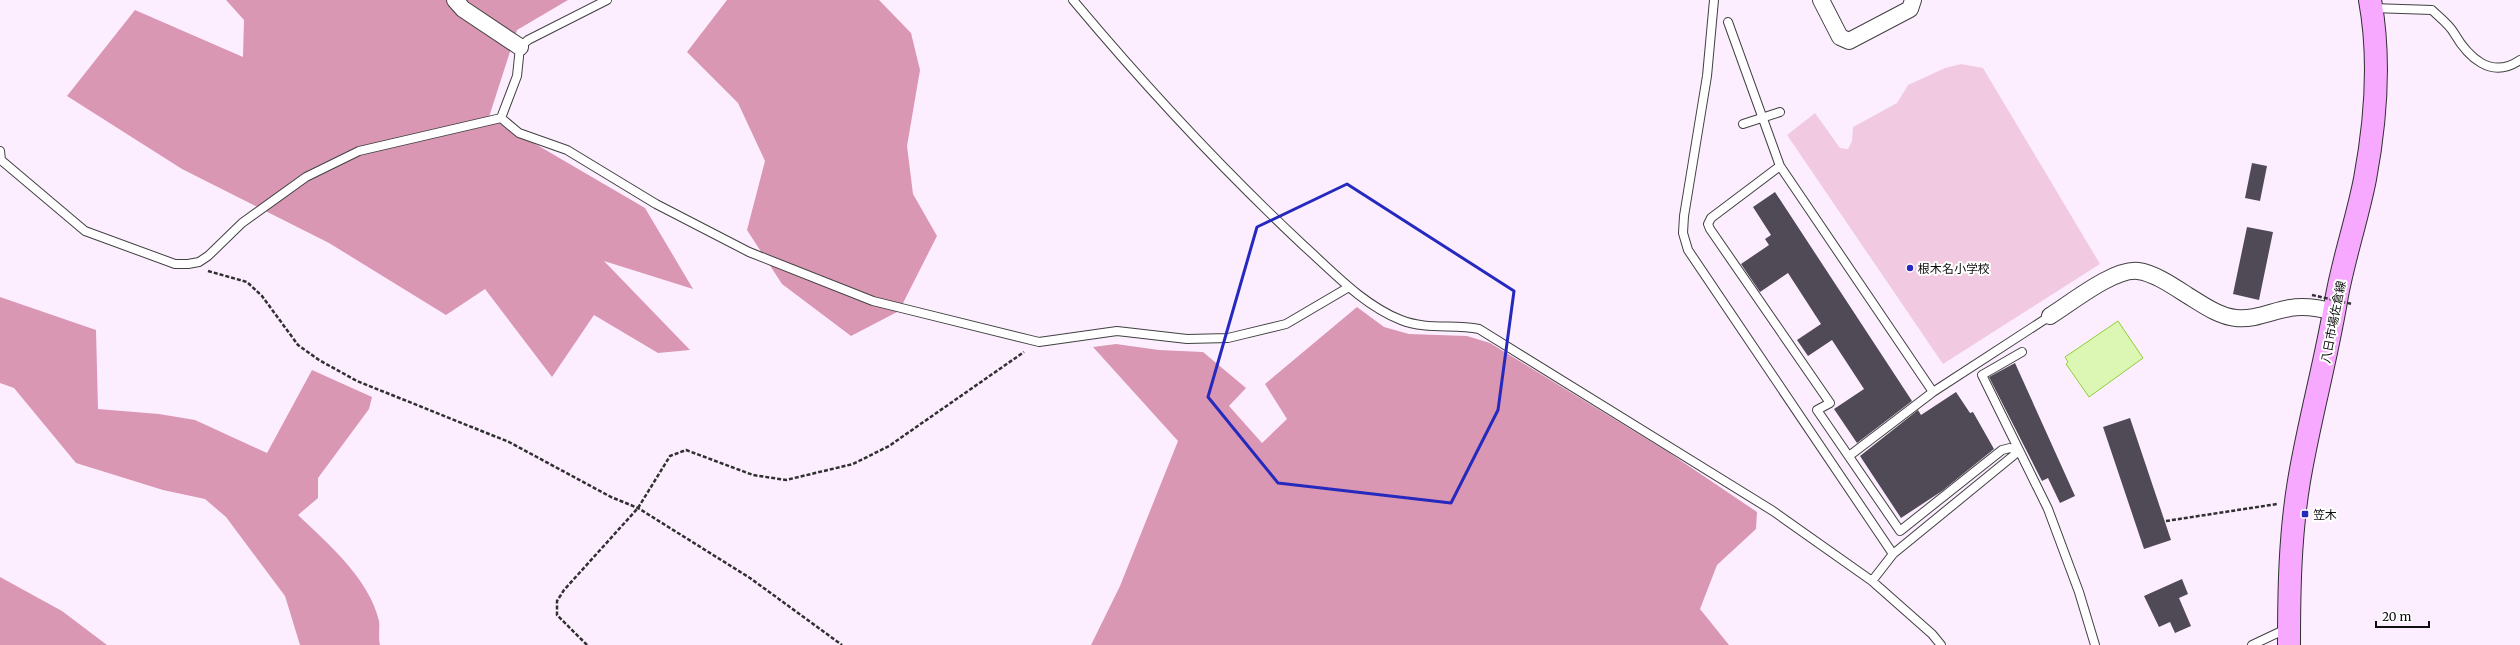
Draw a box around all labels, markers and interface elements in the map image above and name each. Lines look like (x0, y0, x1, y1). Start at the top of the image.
place label: 根木名小学校 (1918, 261, 1990, 276)
marker: 根木名小学校 (1905, 263, 1915, 273)
street label: 八日市場佐倉線 (2318, 279, 2348, 365)
place label: 笠木 (2313, 507, 2337, 522)
marker: 笠木 (2300, 509, 2310, 519)
scale bar (2376, 603, 2429, 629)
text: 20 m (2382, 609, 2411, 624)

